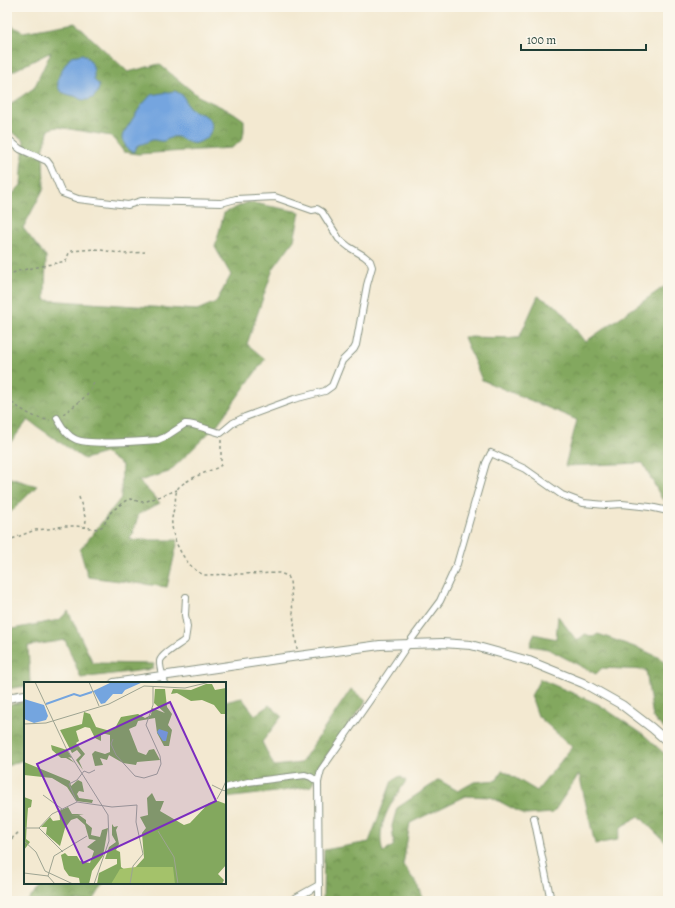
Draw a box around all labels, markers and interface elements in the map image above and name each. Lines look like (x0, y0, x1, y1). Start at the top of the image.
scale bar (521, 26, 646, 52)
text: 100 m (527, 32, 556, 48)
inset map (24, 682, 226, 884)

